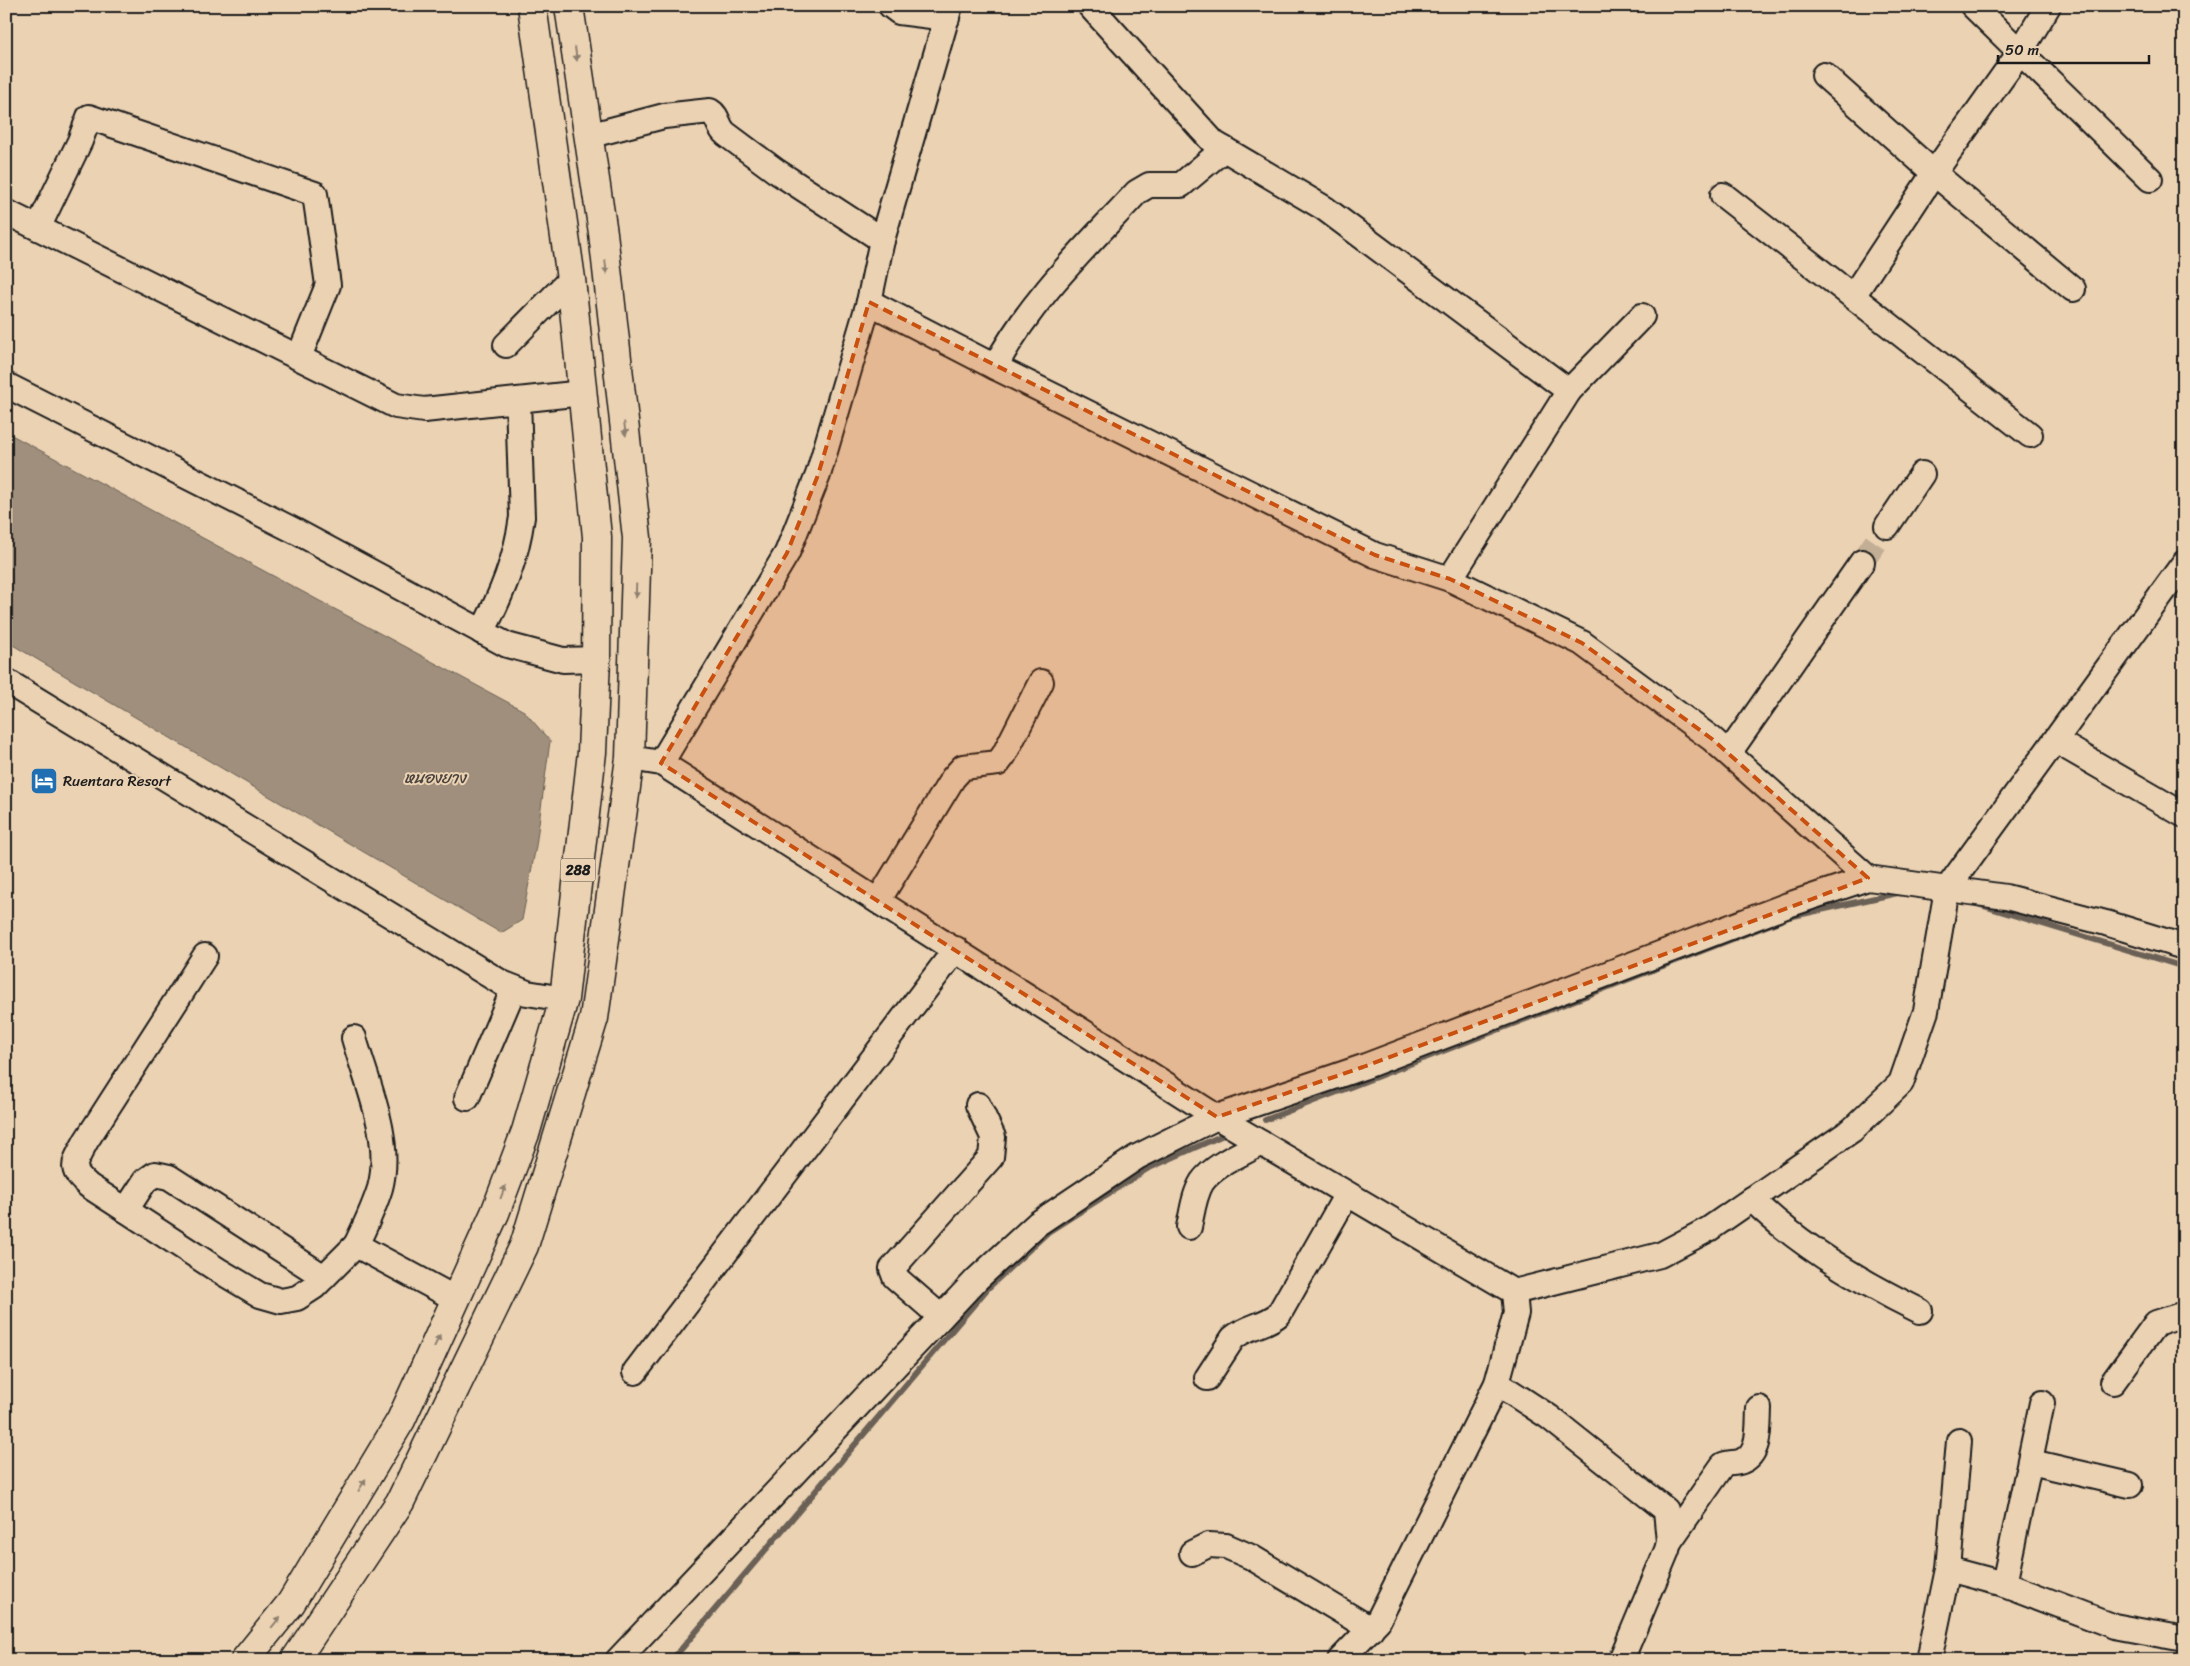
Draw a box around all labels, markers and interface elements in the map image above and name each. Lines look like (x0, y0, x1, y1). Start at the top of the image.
scale bar (1998, 32, 2149, 64)
text: 50 m (2005, 37, 2040, 63)
one-way arrow (573, 47, 581, 63)
one-way arrow (602, 260, 610, 276)
one-way arrow (621, 421, 629, 437)
one-way arrow (631, 583, 639, 599)
water label: หนองยาง (404, 763, 468, 792)
hotel icon: Ruentara Resort (29, 766, 59, 796)
place label: Ruentara Resort (63, 768, 172, 794)
road number: 288 (560, 858, 596, 882)
one-way arrow (500, 1185, 507, 1200)
one-way arrow (433, 1334, 441, 1348)
one-way arrow (358, 1478, 367, 1491)
one-way arrow (270, 1616, 281, 1629)

